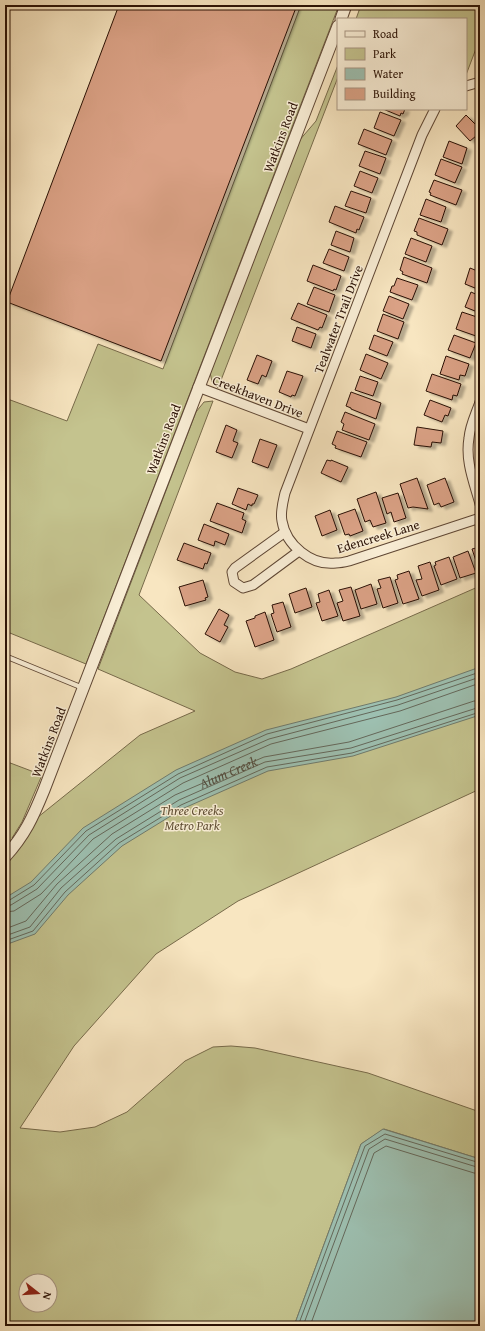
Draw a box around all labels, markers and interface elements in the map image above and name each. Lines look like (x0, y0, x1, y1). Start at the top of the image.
legend (337, 18, 467, 110)
text: Road (373, 25, 399, 42)
text: Park (373, 45, 397, 62)
text: Water (373, 65, 403, 82)
text: Building (373, 85, 416, 102)
street label: Watkins Road (258, 99, 303, 175)
street label: Tealwater Trail Drive (309, 262, 368, 376)
street label: Creekhaven Drive (210, 370, 306, 423)
street label: Watkins Road (141, 401, 186, 477)
street label: Edencreek Lane (335, 515, 422, 558)
street label: Watkins Road (26, 704, 71, 780)
water label: Alum Creek (195, 751, 261, 794)
park label: Three Creeks Metro Park (160, 801, 224, 835)
north arrow (18, 1273, 58, 1313)
text: N (39, 1290, 56, 1302)

